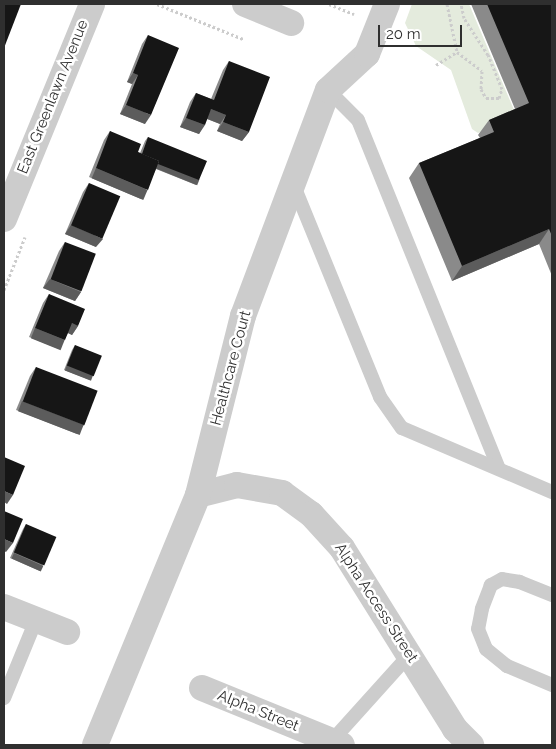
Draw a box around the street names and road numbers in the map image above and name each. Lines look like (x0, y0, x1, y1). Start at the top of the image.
street label: East Greenlawn Avenue (14, 17, 92, 177)
street label: Healthcare Court (207, 309, 255, 427)
street label: Alpha Access Street (331, 540, 421, 666)
street label: Alpha Street (215, 687, 301, 735)

